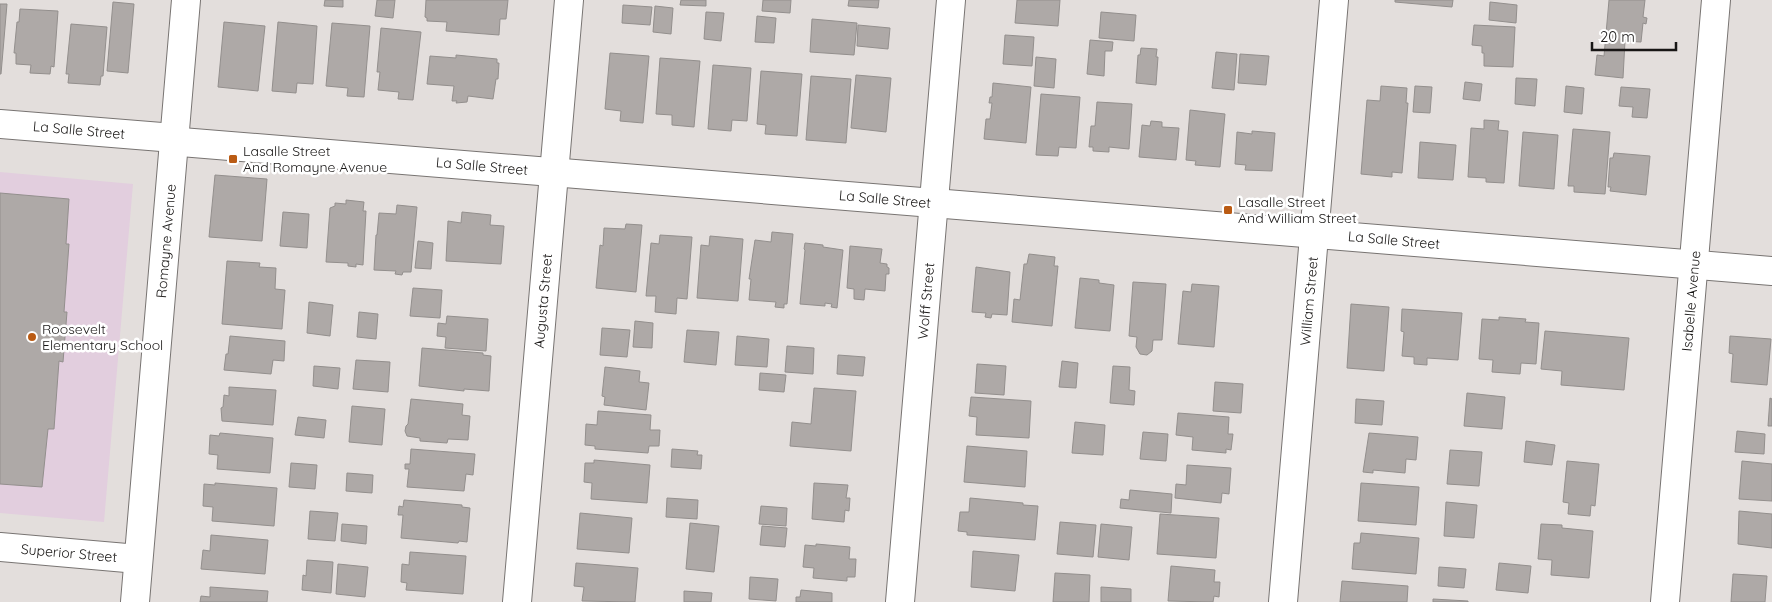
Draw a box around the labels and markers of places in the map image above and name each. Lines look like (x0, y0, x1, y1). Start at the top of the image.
place label: Lasalle Street And Romayne Avenue (243, 142, 387, 176)
marker: Lasalle Street And Romayne Avenue (227, 153, 239, 165)
place label: Lasalle Street And William Street (1238, 193, 1357, 227)
marker: Lasalle Street And William Street (1222, 204, 1234, 216)
place label: Roosevelt Elementary School (42, 320, 163, 354)
marker: Roosevelt Elementary School (26, 331, 38, 343)

